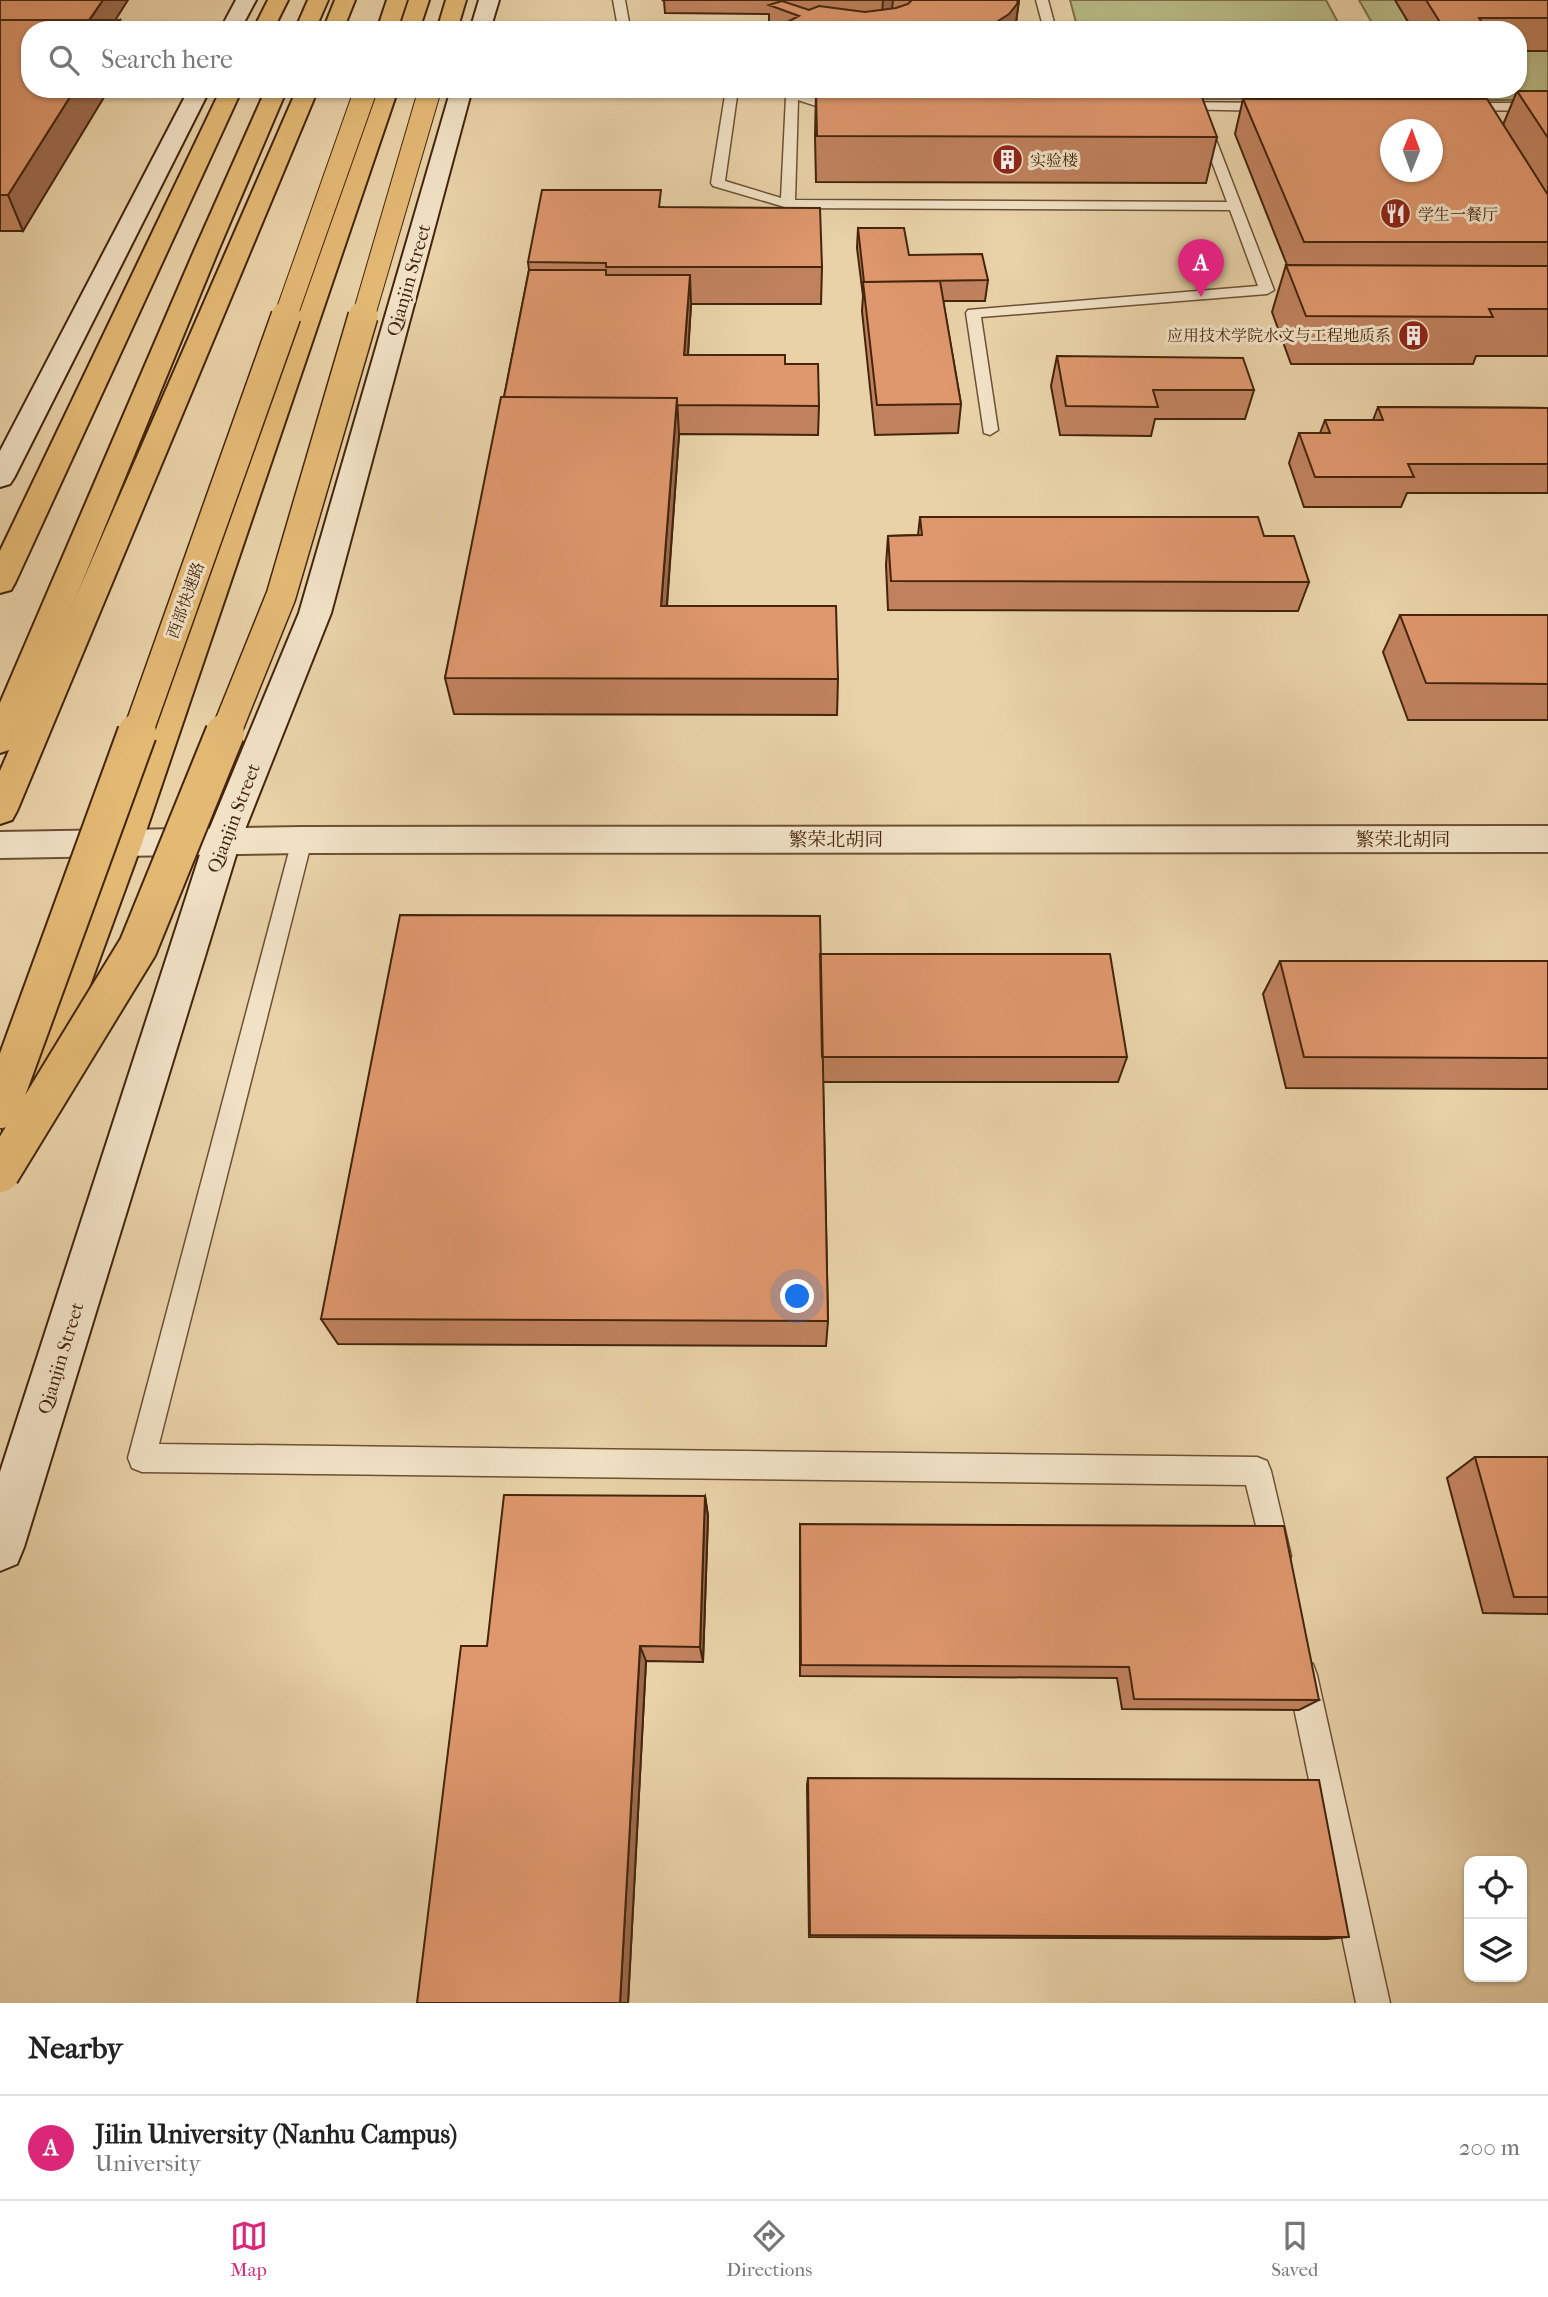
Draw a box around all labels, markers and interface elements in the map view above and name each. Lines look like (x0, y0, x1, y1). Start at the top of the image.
search box (21, 21, 1527, 98)
icon: search (45, 41, 83, 79)
text: Search here (101, 44, 233, 75)
north arrow (1380, 119, 1443, 182)
building icon: 实验楼 (990, 143, 1024, 177)
place label: 实验楼 (1030, 151, 1078, 170)
restaurant icon: 学生一餐厅 (1378, 197, 1412, 231)
place label: 学生一餐厅 (1418, 205, 1498, 224)
street label: Qianjin Street (382, 221, 436, 339)
pin: A (1178, 239, 1224, 297)
building icon: 应用技术学院水文与工程地质系 (1397, 318, 1431, 352)
place label: 应用技术学院水文与工程地质系 (1167, 326, 1391, 345)
street label: 西部快速路 (163, 559, 208, 641)
street label: Qianjin Street (203, 760, 265, 876)
street label: 繁荣北胡同 (788, 829, 884, 851)
street label: 繁荣北胡同 (1355, 829, 1451, 851)
your location (780, 1279, 814, 1313)
street label: Qianjin Street (34, 1300, 88, 1417)
map controls (1464, 1856, 1527, 1982)
button: locate (1464, 1856, 1527, 1919)
button: layers (1464, 1919, 1527, 1982)
text: Nearby (28, 2031, 123, 2066)
text: Jilin University (Nanhu Campus) (95, 2119, 457, 2150)
text: A (44, 2134, 58, 2161)
text: 200 m (1459, 2134, 1520, 2161)
text: University (95, 2150, 200, 2177)
tab: Map (230, 2217, 268, 2281)
tab: Directions (727, 2217, 812, 2281)
tab: Saved (1271, 2217, 1318, 2281)

